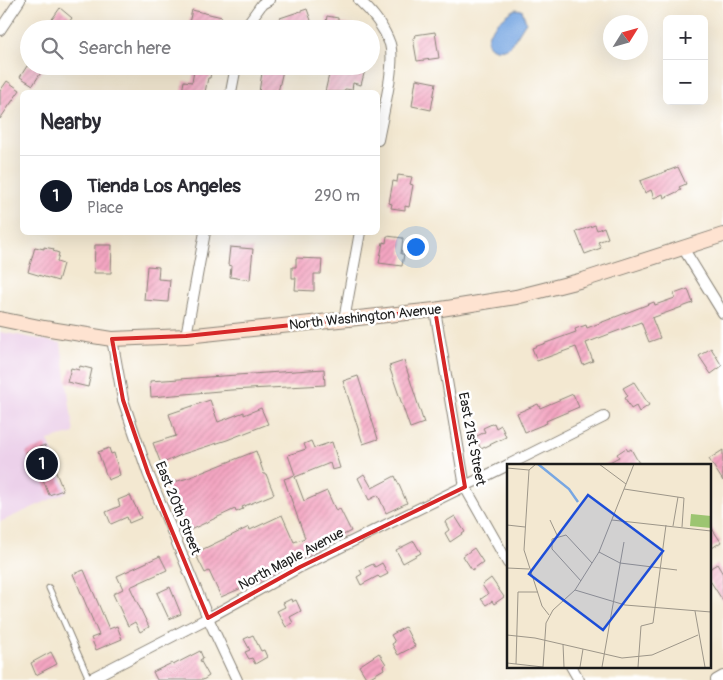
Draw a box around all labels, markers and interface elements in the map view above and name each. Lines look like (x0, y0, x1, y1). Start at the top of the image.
north arrow (603, 15, 648, 60)
map controls (663, 15, 708, 105)
button: + (663, 15, 708, 60)
search box (20, 20, 380, 75)
icon: search (38, 34, 66, 62)
text: Search here (78, 36, 171, 60)
button: − (663, 60, 708, 105)
text: Nearby (40, 109, 101, 136)
text: Tienda Los Angeles (87, 174, 241, 198)
text: 1 (53, 186, 59, 206)
text: 290 m (314, 186, 360, 206)
text: Place (87, 198, 123, 218)
your location (403, 234, 429, 260)
street label: North Washington Avenue (288, 301, 442, 333)
street label: East 21st Street (455, 391, 489, 488)
pin: 1 (26, 445, 58, 483)
street label: East 20th Street (152, 459, 205, 558)
inset map (507, 464, 710, 668)
street label: North Maple Avenue (235, 524, 347, 594)

